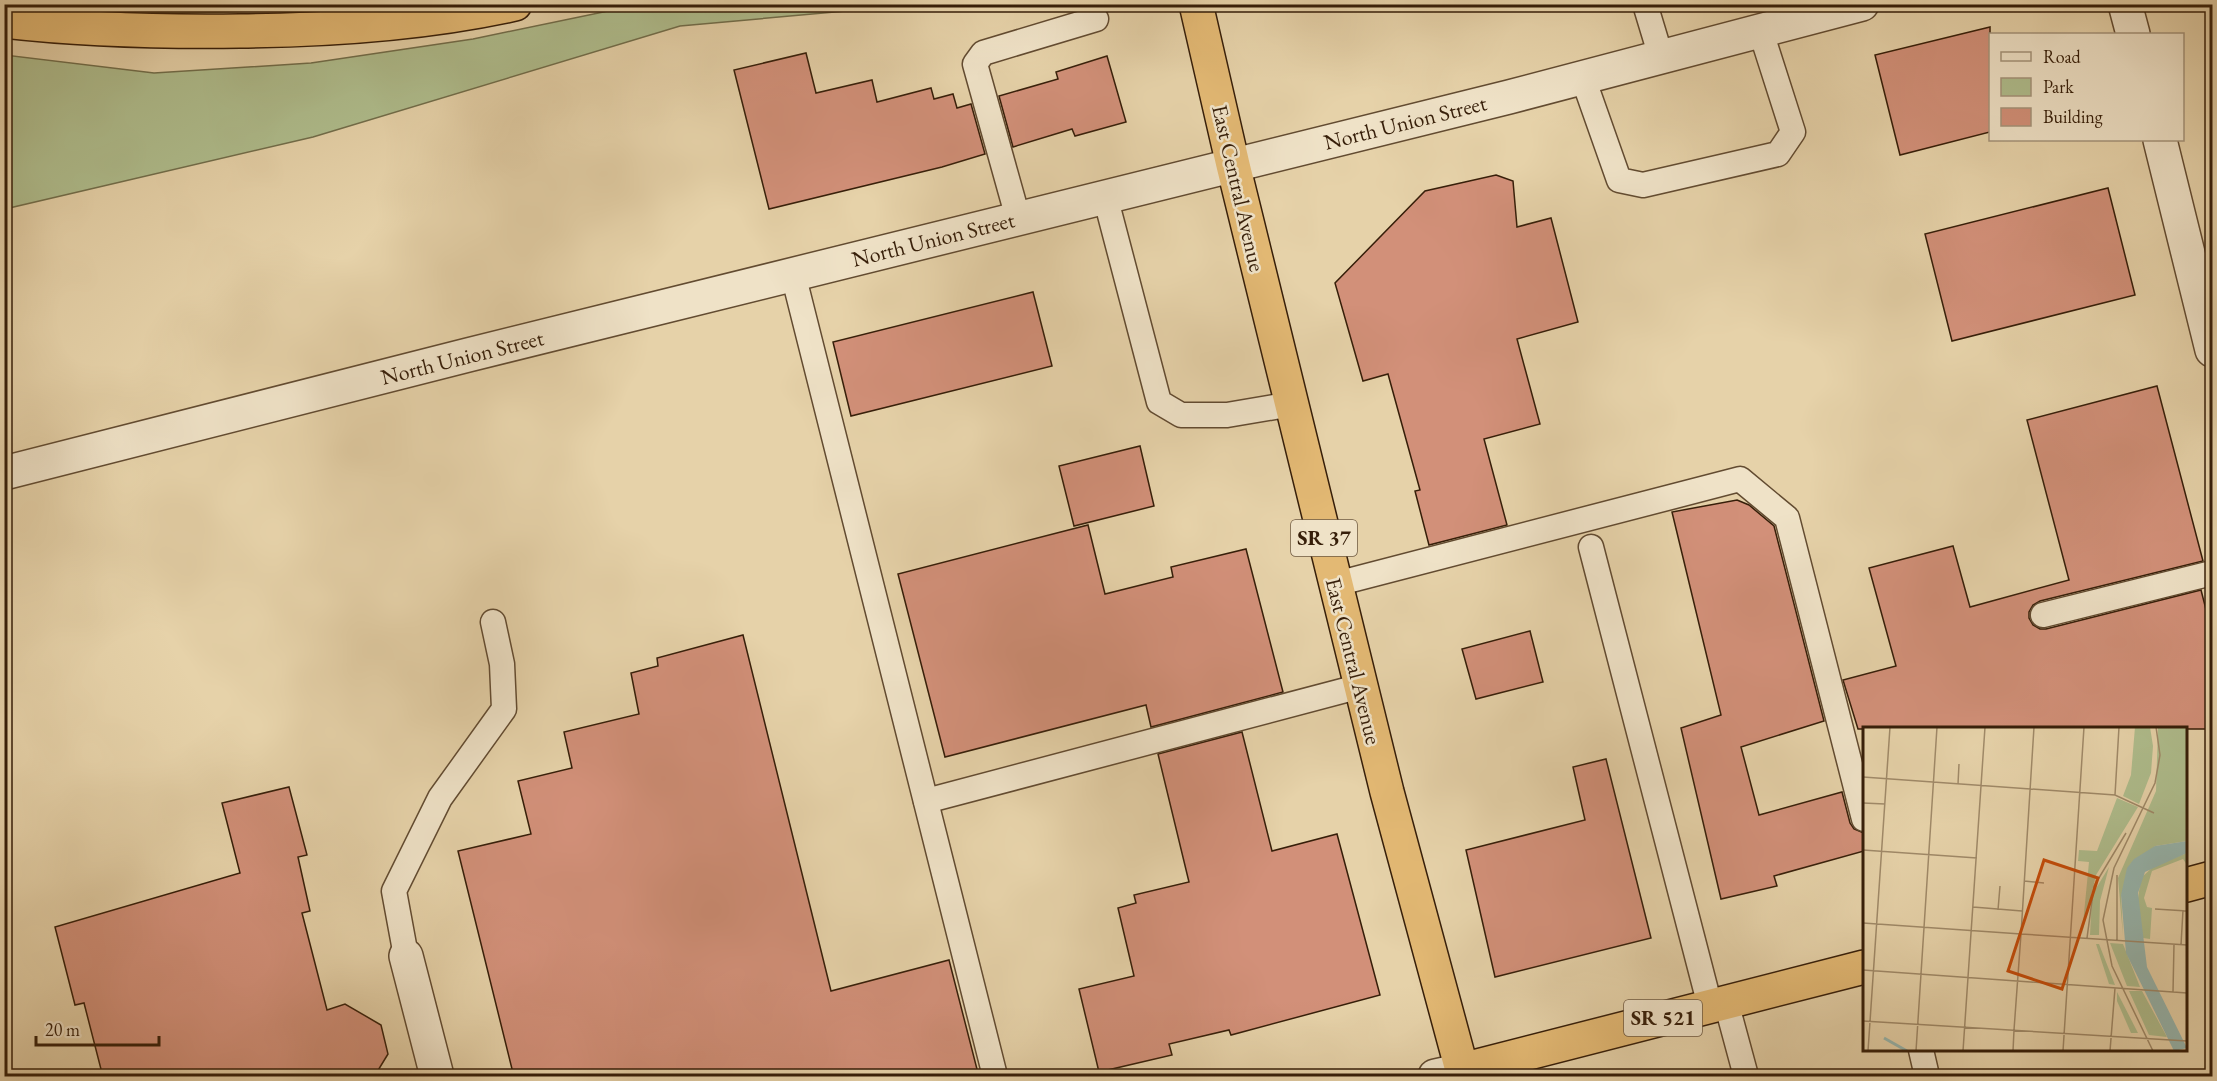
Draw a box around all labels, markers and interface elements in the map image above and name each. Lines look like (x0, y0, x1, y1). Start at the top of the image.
legend (1989, 33, 2184, 141)
text: Road (2043, 45, 2082, 68)
text: Park (2043, 75, 2074, 98)
street label: North Union Street (1321, 88, 1490, 157)
street label: East Central Avenue (1205, 102, 1272, 275)
text: Building (2043, 105, 2103, 128)
street label: North Union Street (849, 205, 1018, 274)
street label: North Union Street (378, 323, 547, 392)
road number: SR 37 (1291, 520, 1357, 556)
street label: East Central Avenue (1319, 575, 1388, 748)
inset map (1863, 727, 2187, 1051)
road number: SR 521 (1624, 1000, 1702, 1036)
scale bar (36, 1009, 159, 1047)
text: 20 m (45, 1018, 80, 1041)

